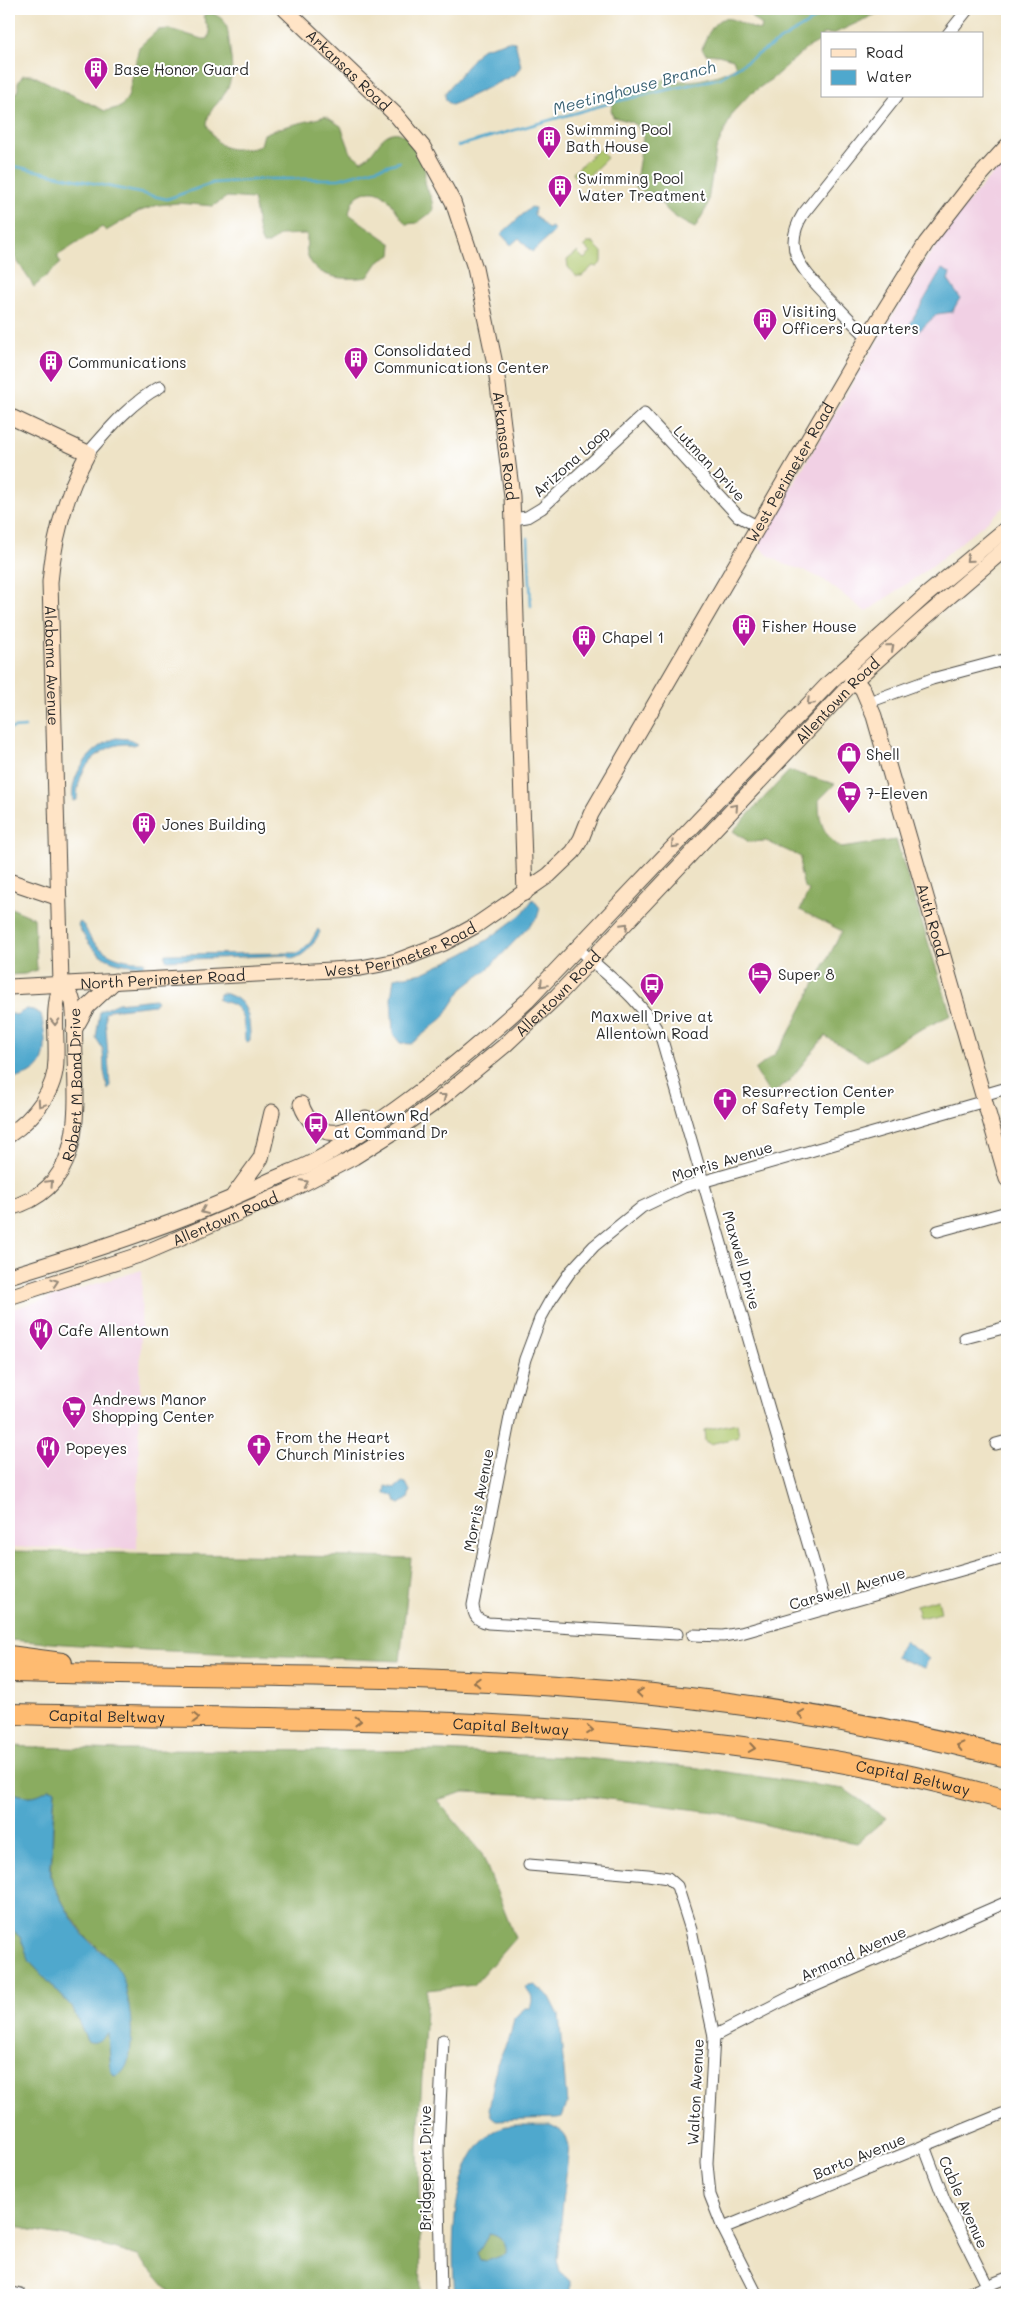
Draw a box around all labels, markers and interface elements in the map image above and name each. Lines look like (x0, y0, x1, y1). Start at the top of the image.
street label: Arkansas Road (302, 25, 395, 115)
legend (821, 32, 984, 98)
text: Road (866, 42, 903, 62)
water label: Meetinghouse Branch (550, 55, 718, 119)
building icon: Base Honor Guard (83, 56, 109, 90)
place label: Base Honor Guard (114, 59, 249, 79)
text: Water (866, 66, 912, 86)
place label: Swimming Pool Bath House (566, 119, 672, 156)
building icon: Swimming Pool Bath House (536, 125, 562, 159)
place label: Swimming Pool Water Treatment (578, 168, 706, 205)
building icon: Swimming Pool Water Treatment (547, 174, 573, 208)
place label: Visiting Officers' Quarters (782, 301, 919, 338)
building icon: Visiting Officers' Quarters (752, 307, 778, 341)
place label: Consolidated Communications Center (374, 340, 549, 377)
building icon: Consolidated Communications Center (343, 346, 369, 380)
building icon: Communications (38, 349, 64, 383)
place label: Communications (68, 352, 186, 372)
street label: Arkansas Road (489, 390, 522, 501)
street label: West Perimeter Road (741, 399, 838, 546)
street label: Arizona Loop (528, 421, 614, 501)
street label: Lutman Drive (670, 421, 750, 505)
one-way arrow (966, 553, 975, 562)
street label: Alabama Avenue (41, 605, 64, 726)
building icon: Fisher House (731, 613, 757, 647)
place label: Fisher House (762, 616, 857, 636)
building icon: Chapel 1 (571, 624, 597, 658)
place label: Chapel 1 (602, 627, 664, 647)
one-way arrow (886, 644, 895, 653)
street label: Allentown Road (790, 653, 884, 748)
one-way arrow (807, 697, 816, 706)
shop icon: Shell (836, 741, 862, 775)
place label: Shell (866, 744, 900, 764)
supermarket icon: 7-Eleven (836, 780, 862, 814)
place label: 7-Eleven (866, 783, 928, 803)
one-way arrow (729, 803, 738, 812)
building icon: Jones Building (131, 811, 157, 845)
place label: Jones Building (162, 814, 266, 834)
one-way arrow (671, 840, 680, 849)
street label: Auth Road (913, 881, 953, 959)
street label: West Perimeter Road (324, 917, 479, 980)
one-way arrow (619, 922, 628, 931)
street label: Allentown Road (511, 946, 605, 1041)
hotel icon: Super 8 (747, 961, 773, 995)
place label: Super 8 (778, 964, 835, 984)
street label: North Perimeter Road (80, 965, 246, 993)
bus stop icon: Maxwell Drive at Allentown Road (639, 972, 665, 1006)
one-way arrow (540, 978, 549, 987)
place label: Maxwell Drive at Allentown Road (591, 1006, 713, 1043)
street label: Robert M Bond Drive (57, 1007, 86, 1164)
one-way arrow (50, 1019, 61, 1027)
place label: Resurrection Center of Safety Temple (742, 1081, 894, 1118)
church icon: Resurrection Center of Safety Temple (712, 1087, 738, 1121)
one-way arrow (437, 1094, 446, 1102)
one-way arrow (37, 1098, 47, 1107)
place label: Allentown Rd at Command Dr (334, 1105, 448, 1142)
bus stop icon: Allentown Rd at Command Dr (303, 1111, 329, 1145)
street label: Morris Avenue (669, 1136, 775, 1186)
one-way arrow (300, 1179, 309, 1189)
one-way arrow (44, 1180, 53, 1189)
street label: Allentown Road (169, 1187, 281, 1250)
one-way arrow (200, 1205, 209, 1215)
street label: Maxwell Drive (718, 1208, 766, 1312)
one-way arrow (51, 1278, 59, 1288)
restaurant icon: Cafe Allentown (28, 1317, 54, 1351)
place label: Cafe Allentown (58, 1320, 169, 1340)
place label: Andrews Manor Shopping Center (92, 1389, 214, 1426)
supermarket icon: Andrews Manor Shopping Center (61, 1395, 87, 1429)
place label: From the Heart Church Ministries (276, 1427, 405, 1464)
church icon: From the Heart Church Ministries (246, 1433, 272, 1467)
restaurant icon: Popeyes (35, 1435, 61, 1469)
place label: Popeyes (66, 1438, 127, 1458)
street label: Morris Avenue (458, 1447, 498, 1553)
street label: Carswell Avenue (787, 1562, 907, 1614)
one-way arrow (473, 1677, 481, 1687)
one-way arrow (635, 1688, 643, 1699)
street label: Capital Beltway (49, 1705, 165, 1727)
one-way arrow (796, 1709, 805, 1719)
one-way arrow (192, 1713, 200, 1723)
street label: Capital Beltway (452, 1713, 570, 1739)
one-way arrow (354, 1716, 362, 1726)
one-way arrow (587, 1725, 595, 1736)
one-way arrow (955, 1741, 964, 1752)
one-way arrow (748, 1742, 756, 1753)
street label: Capital Beltway (854, 1755, 972, 1800)
street label: Armand Avenue (797, 1921, 909, 1985)
street label: Walton Avenue (682, 2038, 708, 2146)
street label: Bridgeport Drive (415, 2105, 435, 2231)
street label: Barto Avenue (810, 2128, 908, 2184)
street label: Cable Avenue (935, 2153, 993, 2251)

